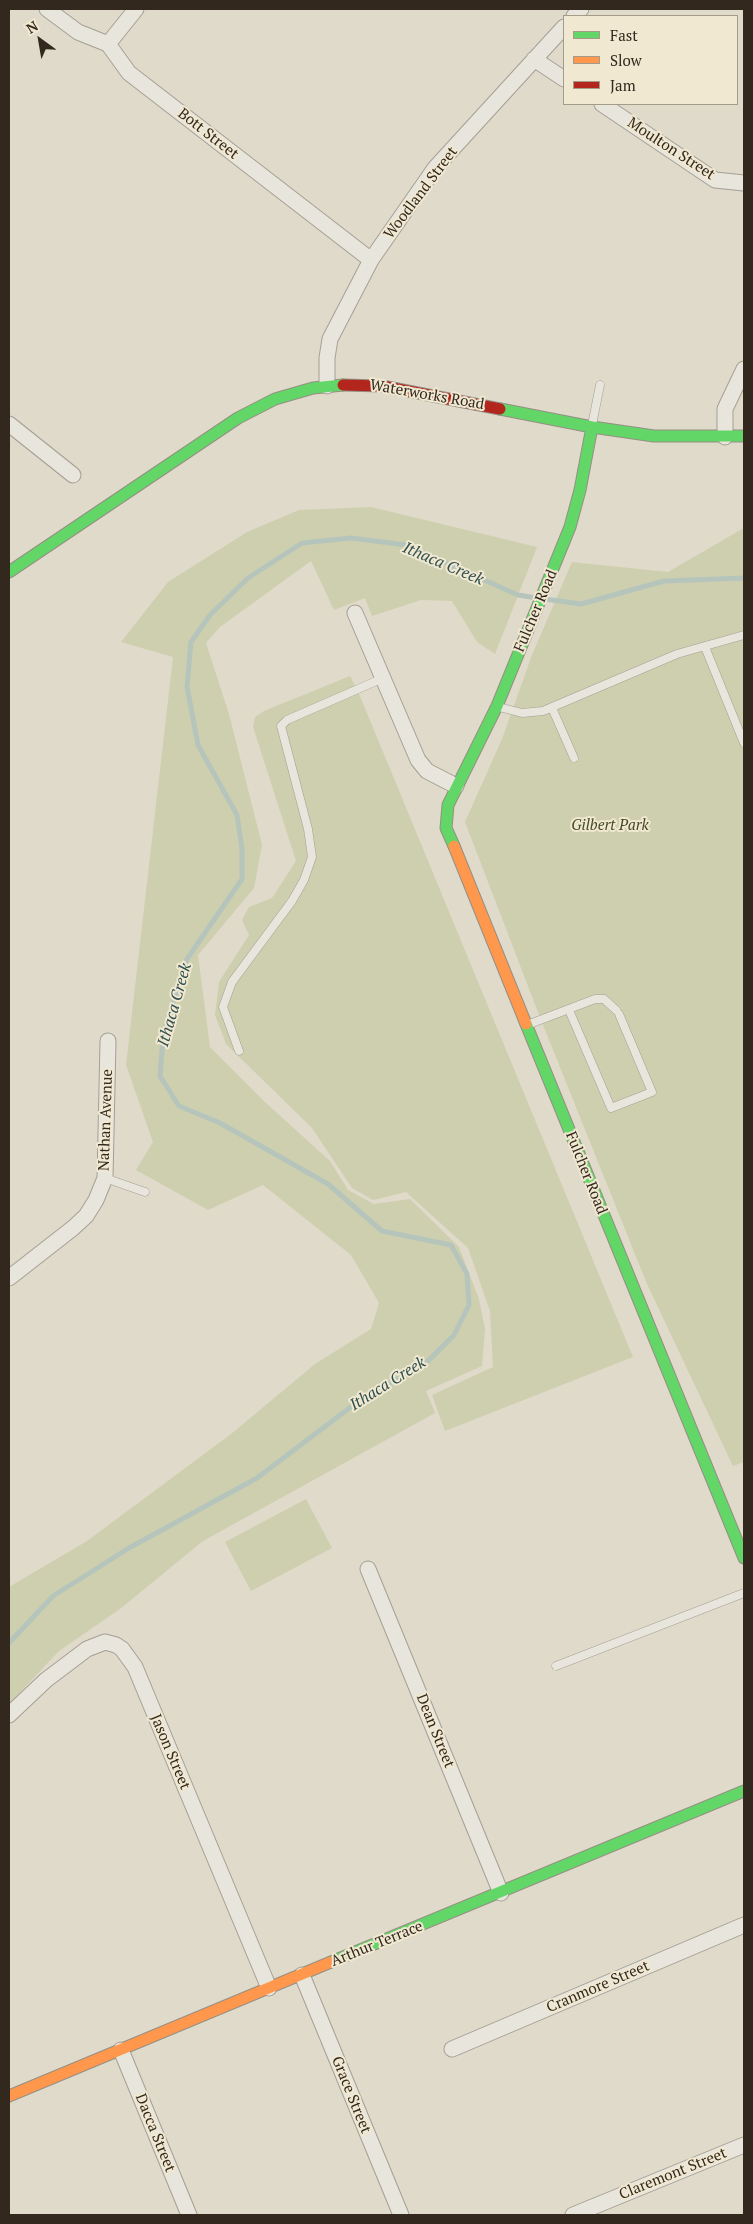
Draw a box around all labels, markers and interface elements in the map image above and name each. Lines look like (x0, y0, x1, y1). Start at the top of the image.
north arrow (15, 15, 65, 65)
legend (563, 15, 738, 105)
text: N (22, 16, 41, 38)
text: Fast (610, 25, 638, 45)
text: Slow (610, 50, 642, 70)
text: Jam (610, 75, 636, 95)
street label: Bott Street (174, 105, 242, 163)
street label: Moulton Street (624, 114, 718, 184)
street label: Woodland Street (380, 143, 462, 243)
street label: Waterworks Road (368, 376, 486, 414)
water label: Ithaca Creek (400, 538, 486, 590)
street label: Fulcher Road (511, 567, 561, 655)
park label: Gilbert Park (571, 817, 649, 835)
water label: Ithaca Creek (154, 961, 196, 1049)
street label: Nathan Avenue (95, 1069, 117, 1171)
street label: Fulcher Road (561, 1129, 611, 1217)
water label: Ithaca Creek (346, 1353, 430, 1415)
street label: Dean Street (412, 1691, 458, 1771)
street label: Jason Street (146, 1712, 194, 1792)
street label: Arthur Terrace (328, 1917, 426, 1971)
street label: Cranmore Street (544, 1957, 652, 2017)
street label: Grace Street (327, 2054, 375, 2136)
street label: Dacca Street (131, 2091, 179, 2175)
street label: Claremont Street (617, 2144, 729, 2204)

